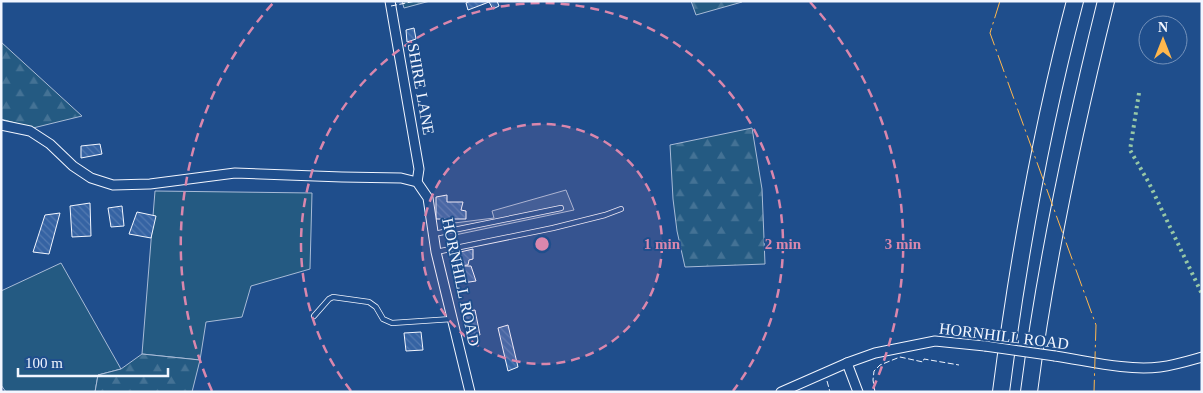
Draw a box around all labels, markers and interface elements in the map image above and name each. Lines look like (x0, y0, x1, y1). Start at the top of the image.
north arrow (1138, 15, 1188, 65)
text: N (1158, 20, 1168, 35)
street label: SHIRE LANE (405, 42, 437, 136)
street label: HORNHILL ROAD (439, 216, 483, 348)
centre of rings (533, 235, 551, 253)
text: 1 min (644, 236, 681, 252)
text: 2 min (765, 236, 802, 252)
text: 3 min (885, 236, 922, 252)
street label: HORNHILL ROAD (938, 320, 1070, 352)
scale bar (18, 346, 168, 378)
text: 100 m (25, 355, 63, 371)

